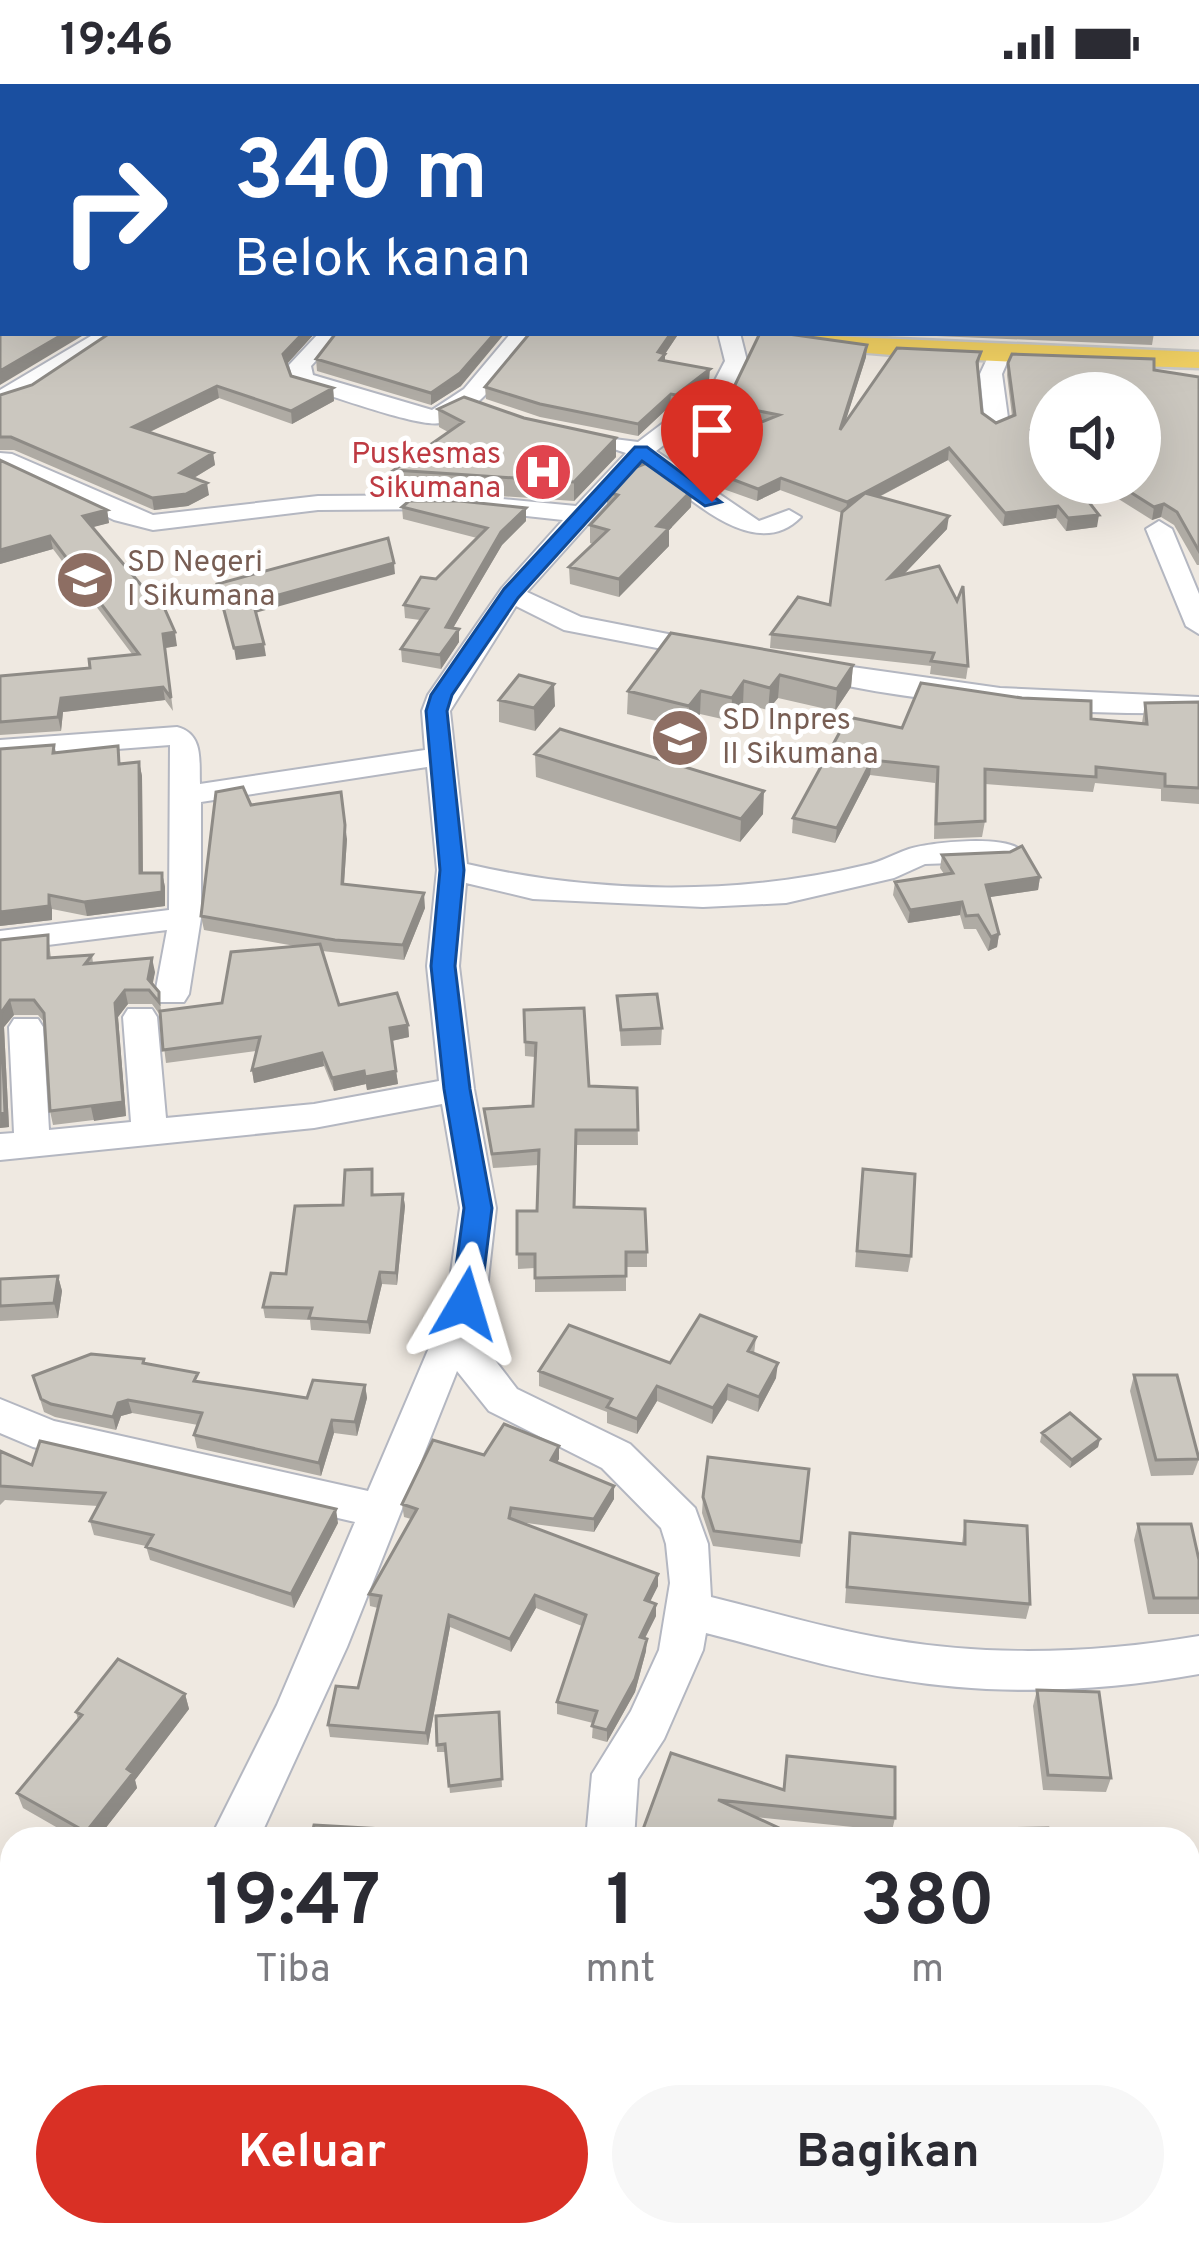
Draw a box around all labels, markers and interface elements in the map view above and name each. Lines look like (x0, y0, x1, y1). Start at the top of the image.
text: 19:46 (60, 14, 173, 71)
text: 340 m (234, 123, 488, 229)
icon: right (36, 132, 192, 288)
text: Belok kanan (234, 227, 531, 296)
map controls (1029, 372, 1161, 504)
button: sound (1029, 372, 1161, 504)
pin (661, 379, 763, 502)
icon: arrive (679, 397, 745, 463)
place label: Puskesmas Sikumana (351, 437, 501, 508)
hospital icon: Puskesmas Sikumana (512, 441, 574, 503)
place label: SD Negeri I Sikumana (127, 545, 275, 616)
school or university icon: SD Negeri I Sikumana (54, 549, 116, 611)
place label: SD Inpres II Sikumana (722, 703, 879, 774)
school or university icon: SD Inpres II Sikumana (649, 707, 711, 769)
position arrow (402, 1241, 528, 1367)
text: 19:47 (205, 1859, 381, 1951)
text: 1 (606, 1859, 635, 1951)
text: 380 (860, 1859, 995, 1951)
text: Tiba (255, 1947, 331, 1996)
text: mnt (586, 1947, 655, 1996)
text: m (911, 1947, 944, 1996)
button: Keluar (36, 2085, 588, 2223)
button: Bagikan (612, 2085, 1164, 2223)

